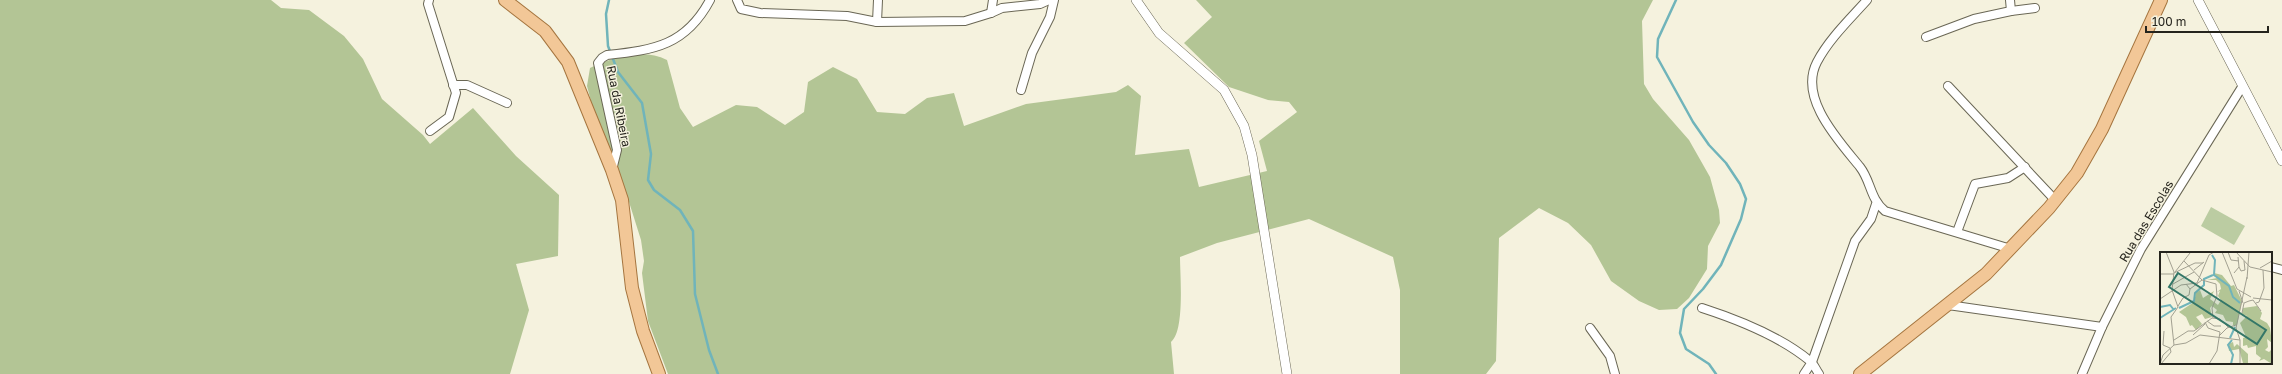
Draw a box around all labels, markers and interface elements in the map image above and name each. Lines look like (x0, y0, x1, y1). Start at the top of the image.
scale bar (2146, 8, 2268, 34)
text: 100 m (2152, 14, 2186, 29)
street label: Rua da Ribeira (604, 64, 634, 148)
street label: Rua das Escolas (2116, 177, 2176, 265)
inset map (2160, 252, 2272, 364)

